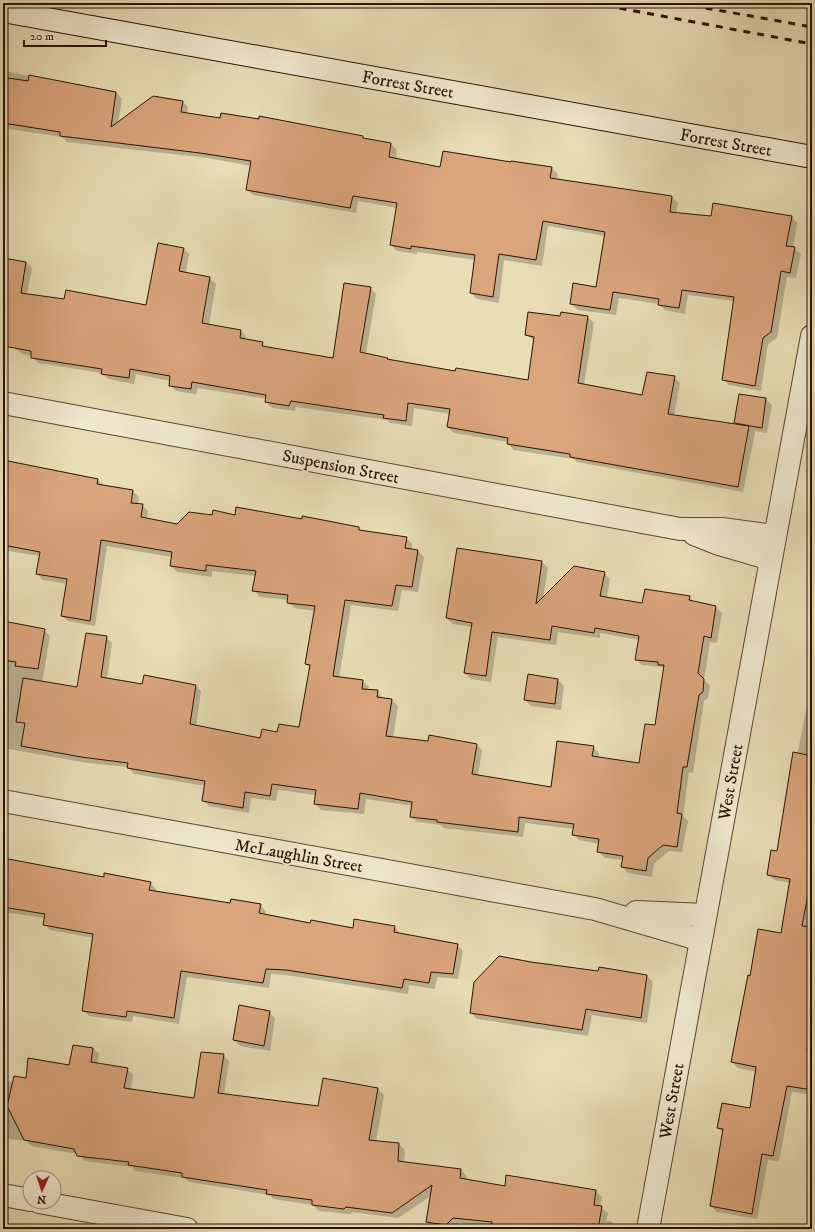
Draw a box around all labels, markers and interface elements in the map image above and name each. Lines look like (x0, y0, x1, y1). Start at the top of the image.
scale bar (24, 22, 106, 48)
text: 20 m (30, 29, 54, 44)
street label: Forrest Street (360, 66, 456, 104)
street label: Forrest Street (678, 124, 774, 162)
street label: Suspension Street (281, 445, 402, 489)
street label: West Street (713, 742, 749, 823)
street label: McLaughlin Street (233, 834, 365, 878)
street label: West Street (654, 1061, 690, 1142)
north arrow (22, 1170, 62, 1210)
text: N (37, 1192, 46, 1206)

